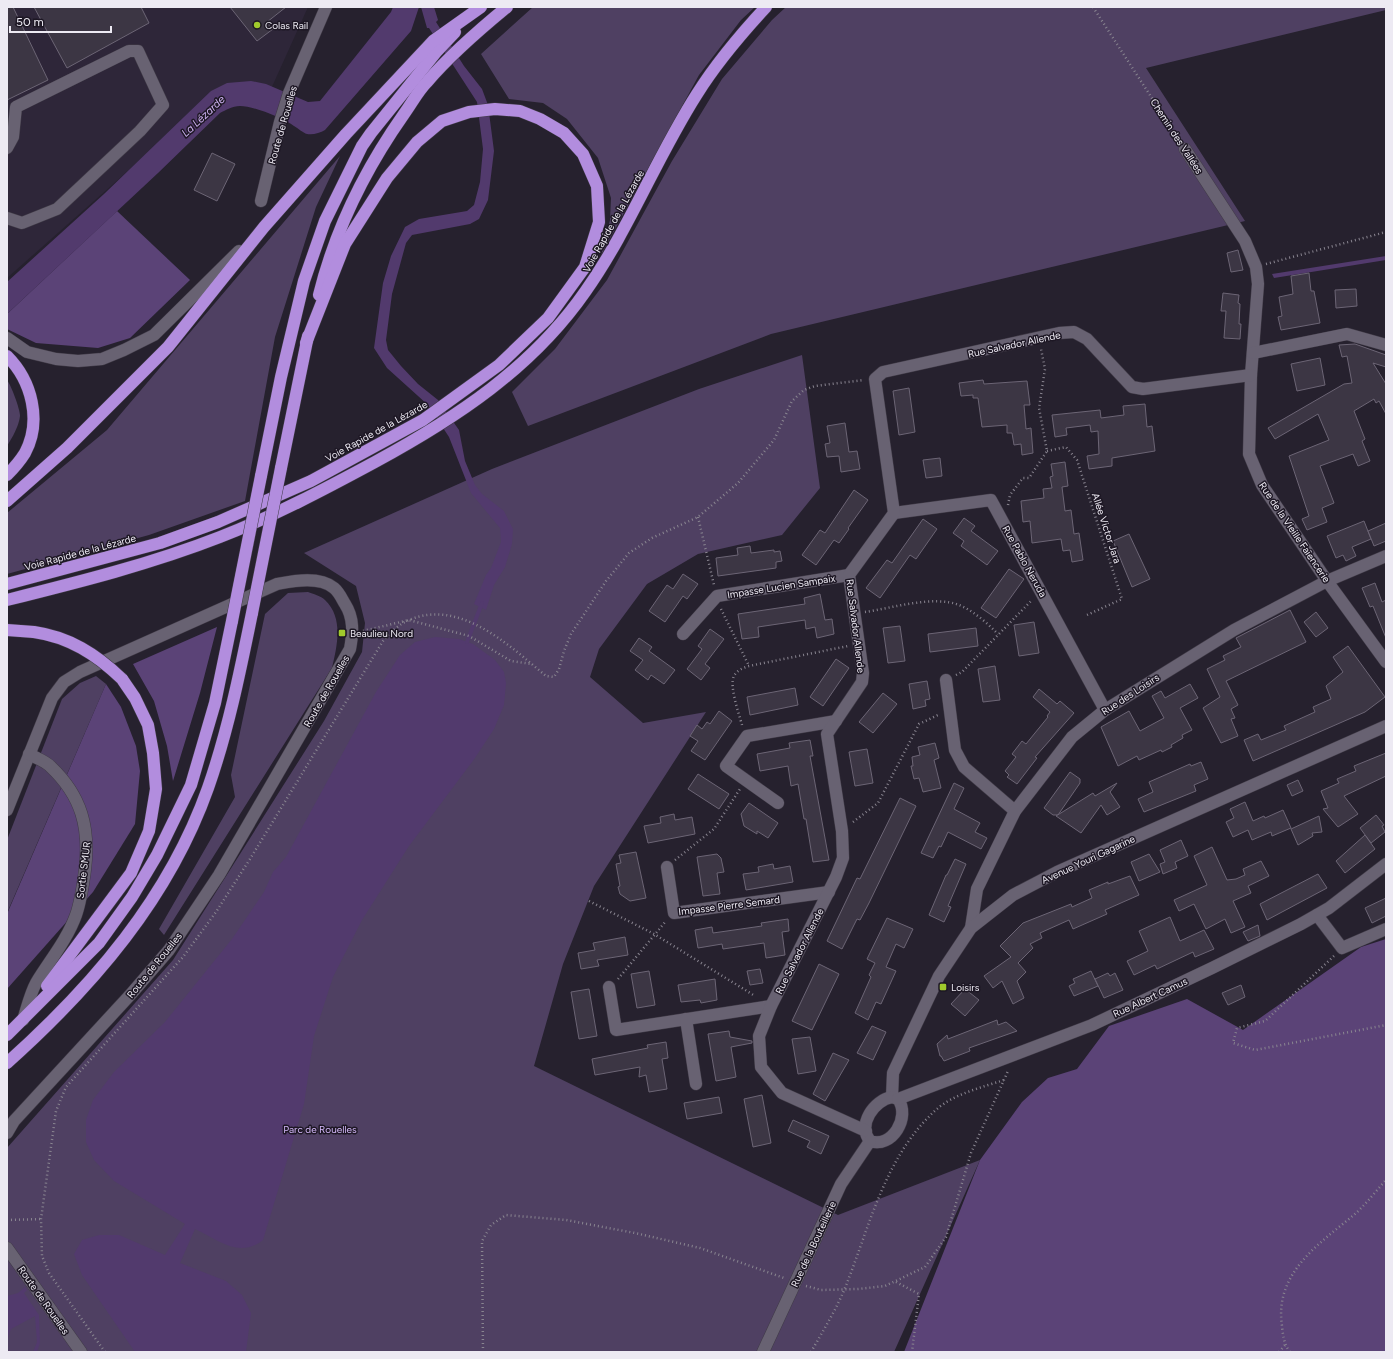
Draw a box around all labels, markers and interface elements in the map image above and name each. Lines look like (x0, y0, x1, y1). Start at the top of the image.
scale bar (10, 8, 111, 34)
text: 50 m (16, 15, 44, 29)
place label: Colas Rail (265, 19, 308, 32)
marker: Colas Rail (252, 20, 262, 30)
street label: Route de Rouelles (265, 84, 300, 166)
water label: La Lézarde (179, 93, 228, 140)
street label: Chemin des Vallées (1147, 96, 1206, 177)
street label: Voie Rapide de la Lézarde (580, 167, 647, 275)
street label: Rue Salvador Allende (967, 328, 1062, 361)
street label: Voie Rapide de la Lézarde (323, 398, 430, 465)
street label: Rue de la Vieille Faïencerie (1256, 479, 1333, 585)
street label: Allée Victor Jara (1089, 491, 1124, 565)
street label: Rue Pablo Neruda (999, 523, 1050, 599)
street label: Voie Rapide de la Lézarde (23, 531, 138, 574)
street label: Impasse Lucien Sampaix (726, 571, 836, 601)
street label: Rue Salvador Allende (843, 578, 868, 674)
place label: Beaulieu Nord (350, 627, 413, 640)
marker: Beaulieu Nord (337, 628, 347, 638)
street label: Route de Rouelles (301, 653, 352, 729)
street label: Rue des Loisirs (1099, 671, 1162, 718)
street label: Avenue Youri Gagarine (1039, 832, 1138, 887)
street label: Sortie SMUR (74, 841, 93, 899)
street label: Impasse Pierre Semard (678, 893, 781, 918)
street label: Rue Salvador Allende (772, 906, 827, 996)
street label: Route de Rouelles (124, 930, 185, 1001)
street label: Rue Albert Camus (1111, 974, 1190, 1020)
place label: Loisirs (951, 981, 980, 994)
marker: Loisirs (938, 982, 948, 992)
park label: Parc de Rouelles (283, 1123, 357, 1136)
street label: Rue de la Bouteillerie (788, 1199, 839, 1289)
street label: Route de Rouelles (15, 1263, 72, 1337)

